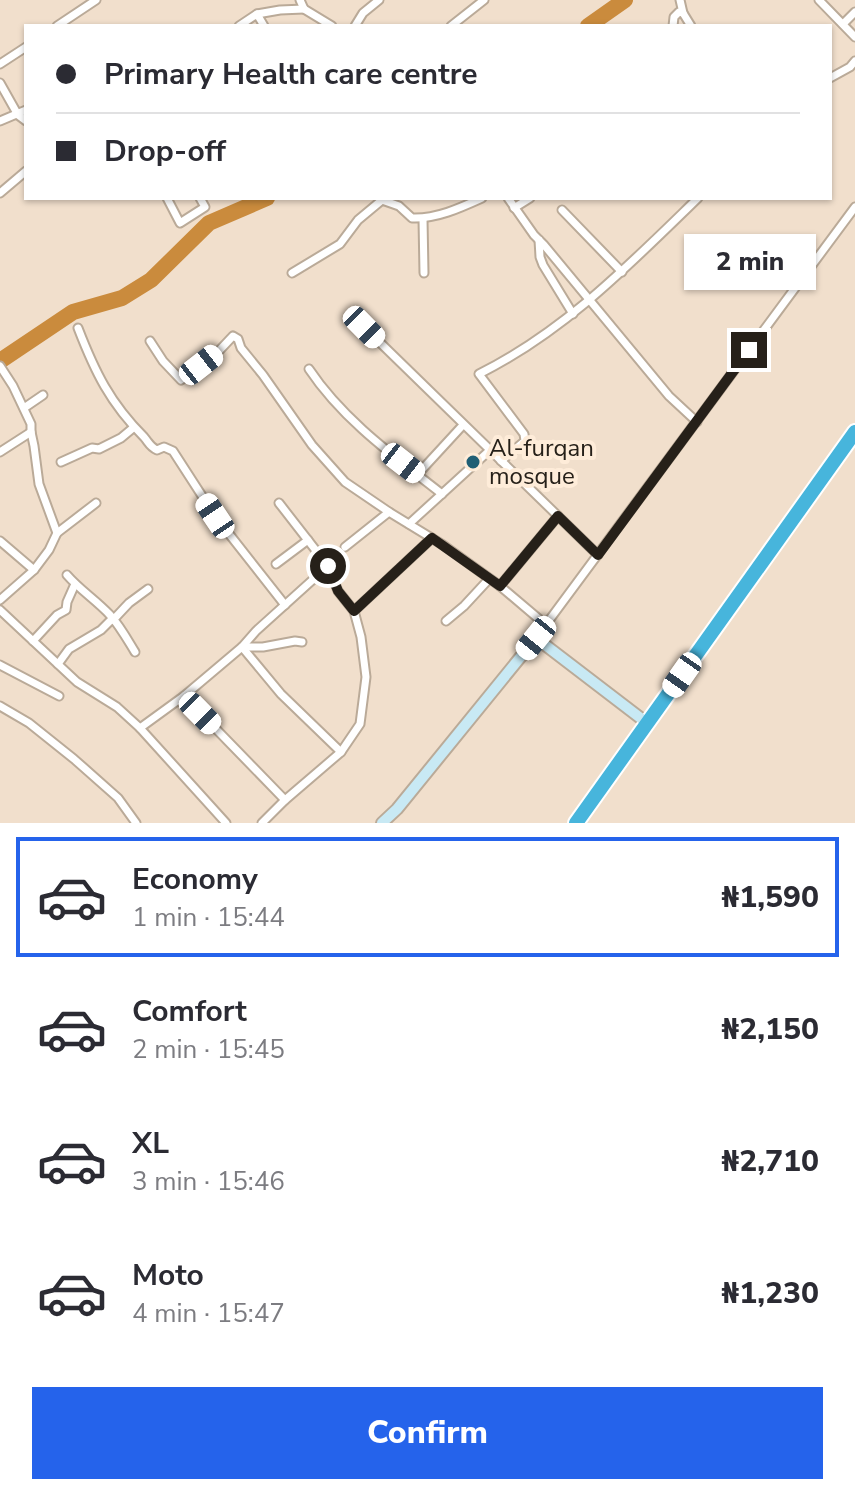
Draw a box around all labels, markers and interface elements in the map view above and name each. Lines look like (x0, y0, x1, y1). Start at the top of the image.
text: Primary Health care centre (104, 54, 477, 95)
text: Drop-off (104, 131, 226, 172)
callout: 2 min (683, 234, 815, 290)
text: 2 min (716, 244, 784, 279)
car (339, 302, 389, 352)
route end (731, 332, 767, 368)
car (175, 341, 227, 389)
place label: Al-furqan mosque (489, 432, 594, 492)
car (377, 439, 429, 487)
marker: Al-furqan mosque (464, 453, 482, 471)
car (192, 489, 238, 543)
route start (310, 548, 346, 584)
car (512, 612, 560, 664)
car (658, 648, 706, 702)
car (175, 688, 225, 738)
text: Economy (132, 859, 258, 900)
icon: car (36, 861, 108, 933)
text: ₦1,590 (721, 877, 819, 918)
text: 1 min · 15:44 (132, 900, 285, 935)
text: Comfort (132, 991, 247, 1032)
icon: car (36, 993, 108, 1065)
text: ₦2,150 (721, 1009, 819, 1050)
text: 2 min · 15:45 (132, 1032, 285, 1067)
text: XL (132, 1123, 169, 1164)
icon: car (36, 1125, 108, 1197)
text: ₦2,710 (721, 1141, 819, 1182)
text: 3 min · 15:46 (132, 1164, 285, 1199)
text: Moto (132, 1255, 204, 1296)
icon: car (36, 1257, 108, 1329)
text: ₦1,230 (721, 1273, 819, 1314)
text: 4 min · 15:47 (132, 1296, 285, 1331)
button: Confirm (32, 1387, 823, 1479)

